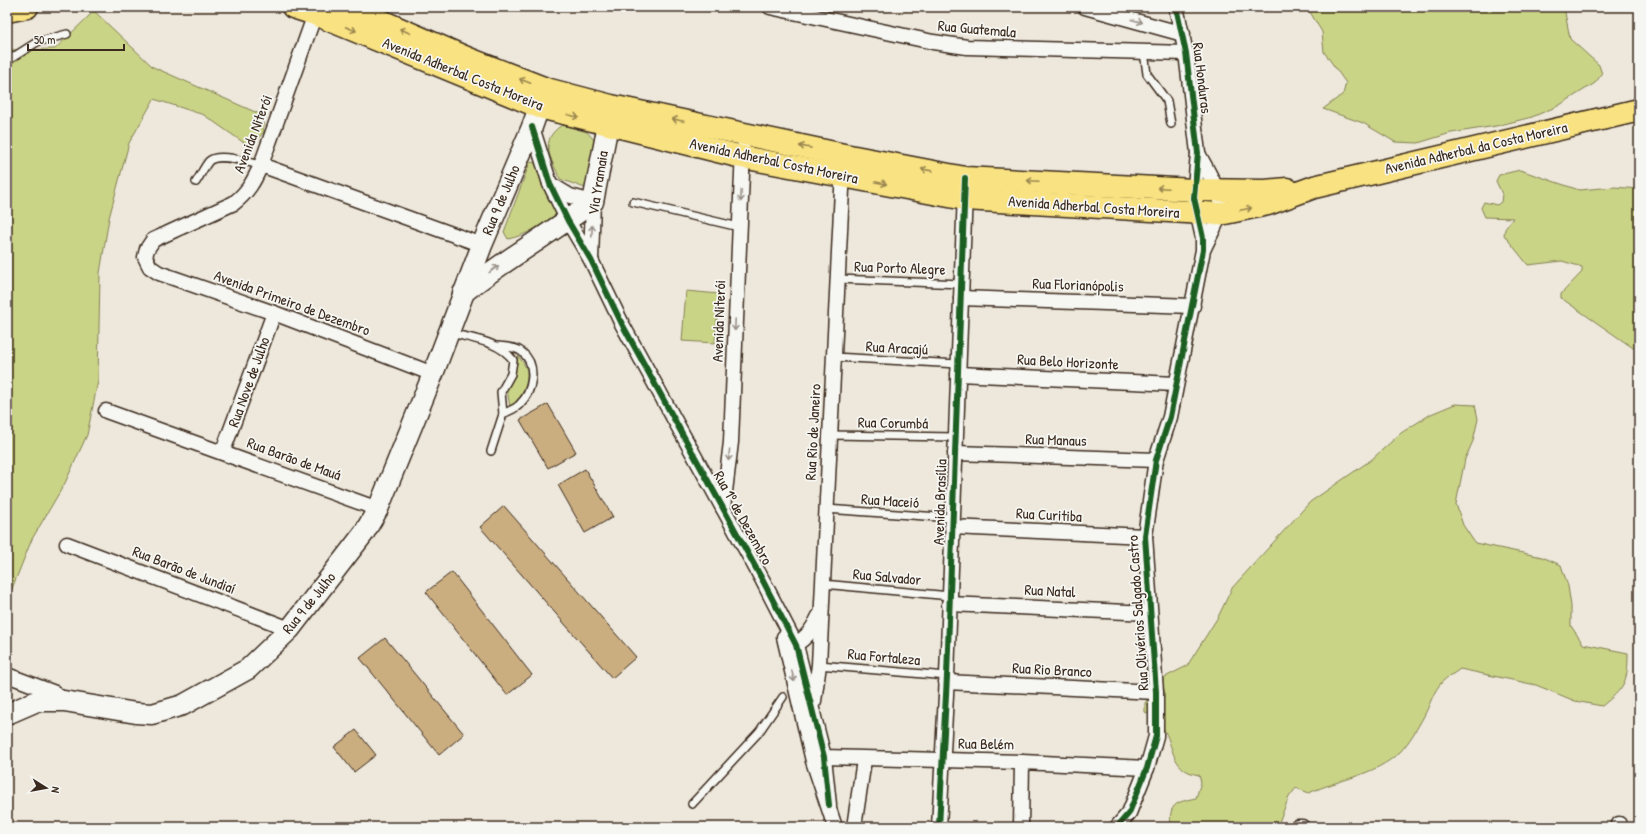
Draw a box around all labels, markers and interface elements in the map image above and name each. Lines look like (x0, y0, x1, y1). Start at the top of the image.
street label: Rua Guatemala (937, 15, 1017, 42)
one-way arrow (1130, 18, 1143, 25)
one-way arrow (345, 25, 357, 33)
scale bar (28, 26, 124, 52)
one-way arrow (400, 27, 412, 34)
text: 50 m (34, 31, 55, 48)
street label: Avenida Adherbal Costa Moreira (380, 32, 547, 115)
street label: Rua Honduras (1188, 41, 1217, 115)
one-way arrow (520, 77, 532, 85)
street label: Avenida Niterói (228, 92, 277, 176)
one-way arrow (567, 113, 580, 120)
one-way arrow (672, 116, 685, 124)
street label: Avenida Adherbal da Costa Moreira (1383, 116, 1569, 179)
street label: Avenida Adherbal Costa Moreira (688, 132, 860, 189)
one-way arrow (799, 143, 812, 151)
street label: Via Yramaia (582, 149, 613, 217)
street label: Rua 9 de Julho (476, 162, 525, 238)
one-way arrow (921, 166, 934, 174)
one-way arrow (1027, 178, 1040, 185)
one-way arrow (874, 180, 887, 188)
one-way arrow (1157, 185, 1170, 192)
one-way arrow (737, 189, 744, 202)
street label: Avenida Adherbal Costa Moreira (1008, 190, 1180, 223)
one-way arrow (1239, 204, 1252, 212)
one-way arrow (588, 225, 596, 238)
street label: Rua Porto Alegre (854, 255, 946, 280)
street label: Avenida Primeiro de Dezembro (211, 264, 373, 341)
one-way arrow (488, 265, 499, 273)
street label: Rua Florianópolis (1032, 272, 1124, 297)
street label: Avenida Niterói (707, 280, 730, 362)
one-way arrow (732, 318, 739, 331)
street label: Rua Nove de Julho (222, 334, 275, 430)
street label: Rua Aracajú (865, 335, 929, 360)
street label: Rua Belo Horizonte (1017, 348, 1119, 375)
street label: Rua Rio de Janeiro (799, 383, 826, 481)
street label: Rua Corumbá (858, 411, 929, 434)
street label: Rua Manaus (1025, 428, 1087, 451)
street label: Rua Barão de Mauá (244, 432, 344, 485)
one-way arrow (726, 448, 733, 461)
street label: Avenida Brasília (928, 458, 952, 545)
street label: Rua 1º de Dezembro (709, 467, 778, 569)
street label: Rua Maceió (860, 488, 920, 513)
street label: Rua Curitiba (1015, 502, 1083, 527)
street label: Rua Olivérios Salgado Castro (1122, 535, 1153, 691)
street label: Rua Barão de Jundiaí (130, 540, 239, 599)
street label: Rua Salvador (852, 563, 922, 590)
street label: Rua 9 de Julho (277, 567, 340, 638)
street label: Rua Natal (1024, 579, 1076, 602)
street label: Rua Fortaleza (847, 643, 921, 670)
street label: Rua Rio Branco (1012, 657, 1092, 682)
one-way arrow (790, 669, 798, 682)
street label: Rua Belém (958, 733, 1014, 754)
north arrow (26, 768, 66, 808)
text: N (48, 786, 63, 794)

